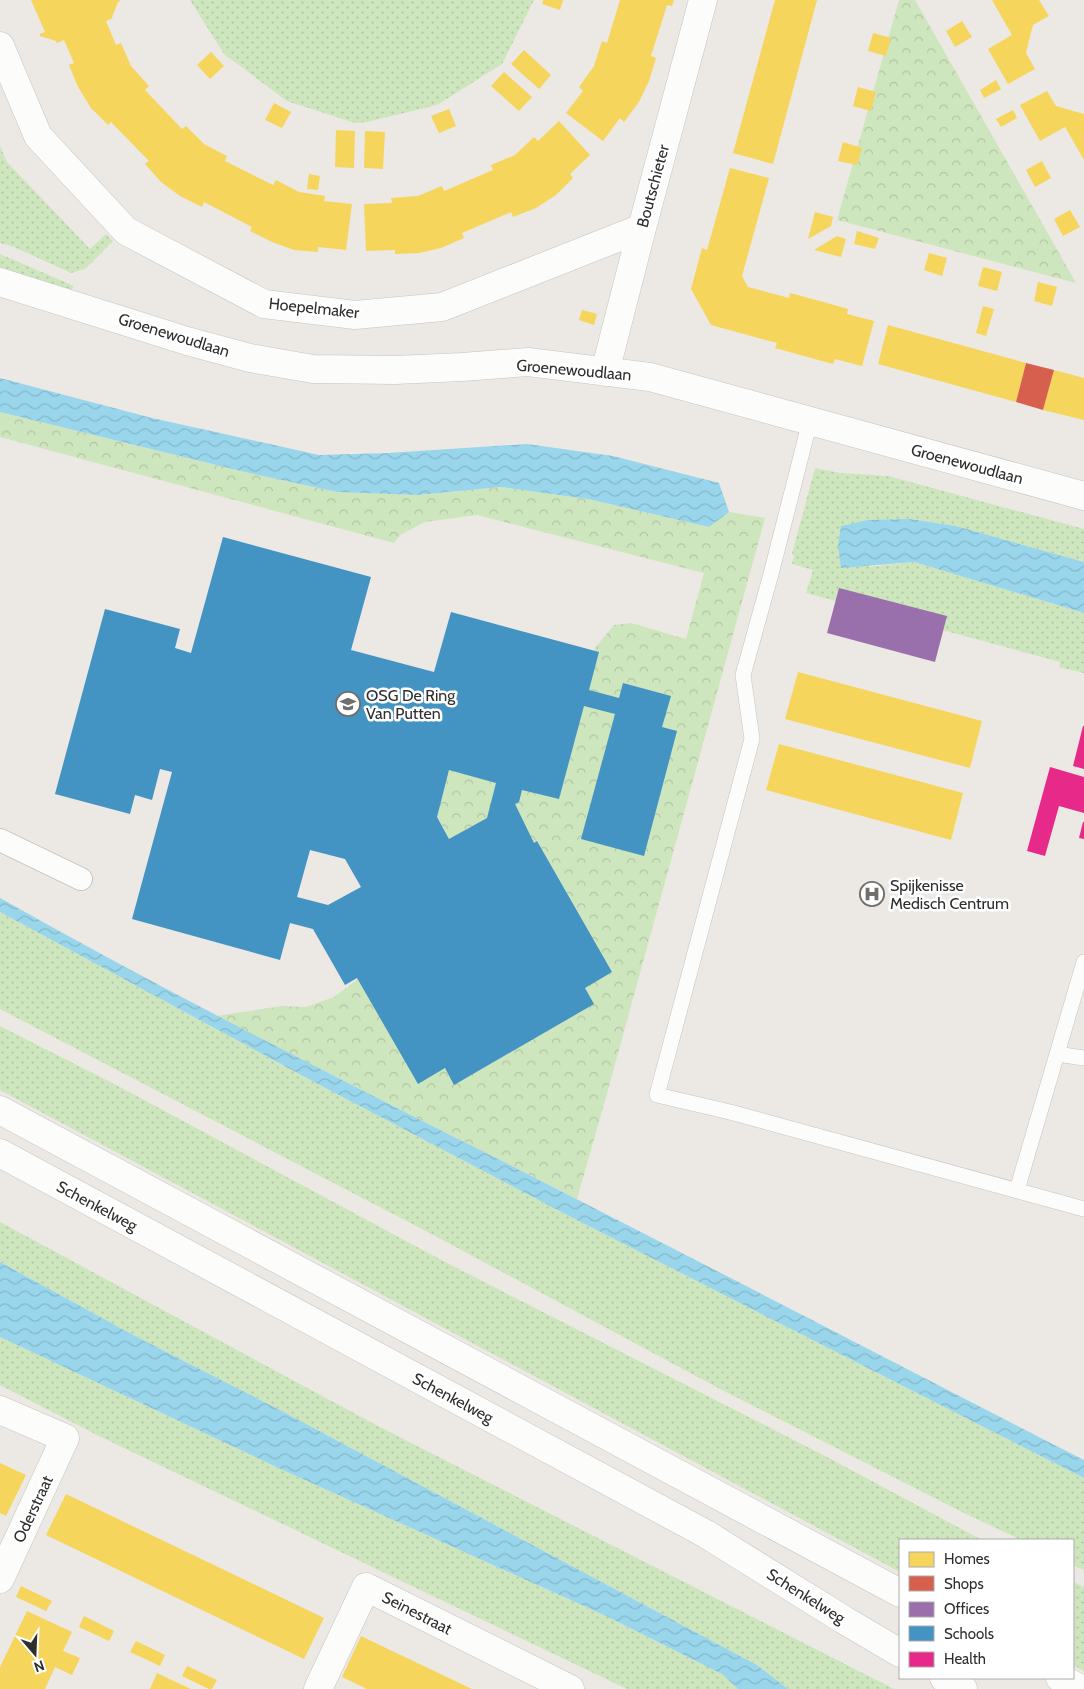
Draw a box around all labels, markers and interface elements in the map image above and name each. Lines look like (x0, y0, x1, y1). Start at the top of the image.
street label: Boutschieter (633, 142, 673, 229)
street label: Hoepelmaker (268, 294, 361, 322)
street label: Groenewoudlaan (116, 309, 232, 361)
street label: Groenewoudlaan (516, 356, 632, 384)
street label: Groenewoudlaan (909, 440, 1025, 488)
place label: OSG De Ring Van Putten (366, 686, 456, 723)
school or university icon: OSG De Ring Van Putten (335, 691, 361, 717)
place label: Spijkenisse Medisch Centrum (890, 876, 1009, 913)
hospital icon: Spijkenisse Medisch Centrum (859, 881, 885, 907)
street label: Schenkelweg (53, 1177, 142, 1236)
street label: Schenkelweg (409, 1369, 498, 1428)
street label: Oderstraat (9, 1472, 57, 1546)
legend (899, 1539, 1074, 1679)
text: Homes (944, 1550, 990, 1568)
street label: Schenkelweg (763, 1564, 850, 1628)
text: Shops (944, 1575, 984, 1593)
street label: Seinestraat (379, 1587, 456, 1639)
text: Offices (944, 1600, 989, 1618)
text: Schools (944, 1625, 994, 1643)
north arrow (10, 1629, 60, 1679)
text: Health (944, 1650, 986, 1668)
text: N (32, 1656, 47, 1676)

